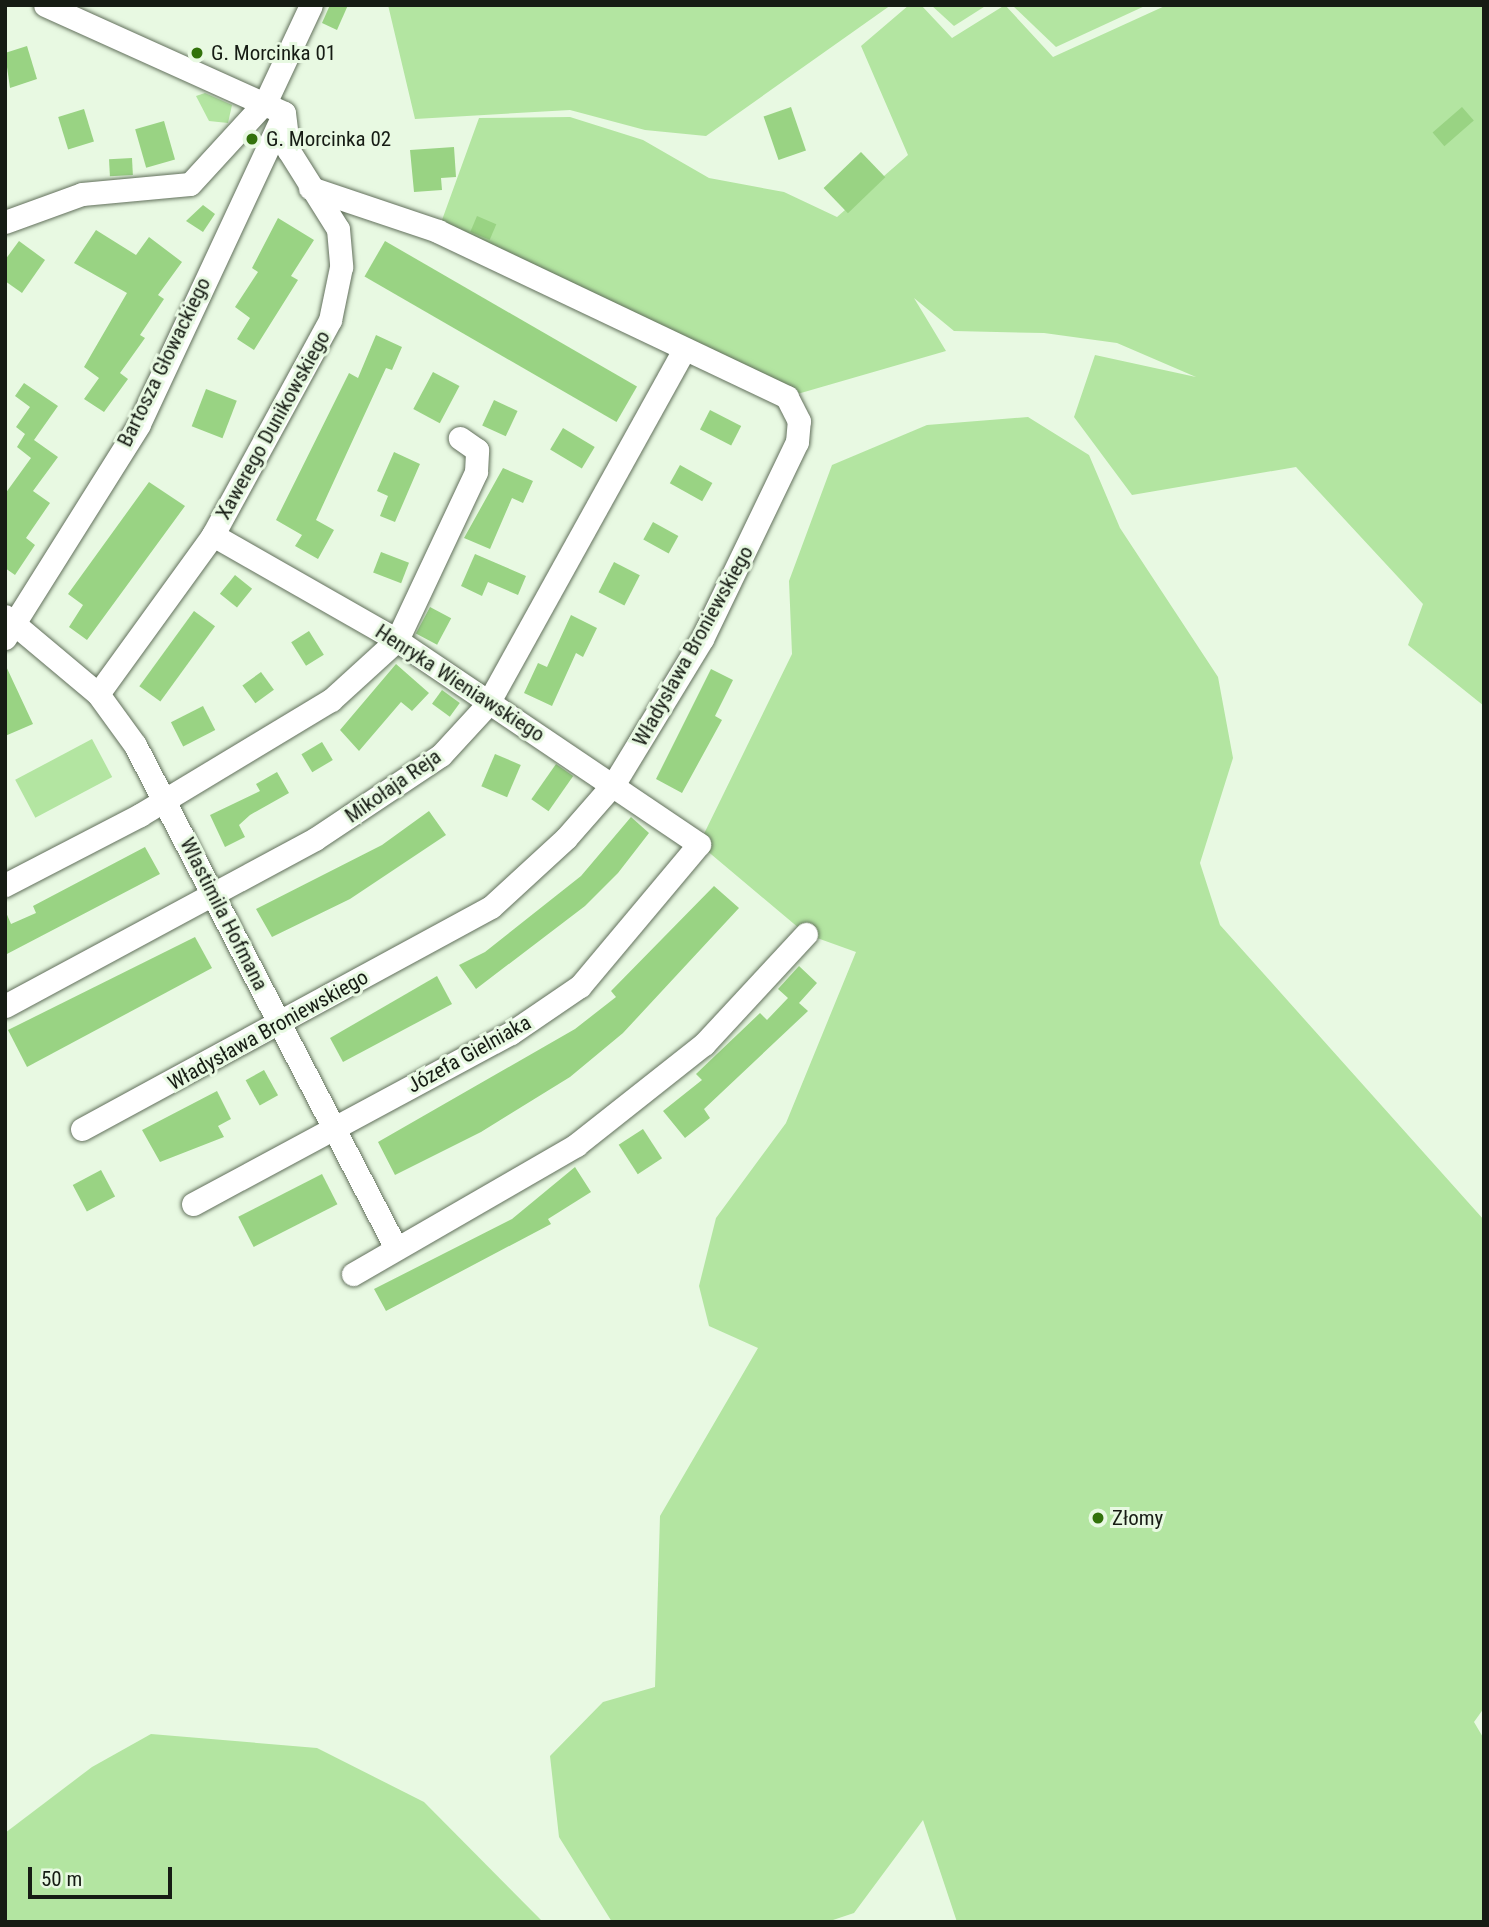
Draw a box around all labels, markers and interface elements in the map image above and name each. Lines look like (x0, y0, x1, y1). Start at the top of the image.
place label: G. Morcinka 01 (211, 40, 336, 66)
marker: G. Morcinka 01 (189, 45, 205, 61)
place label: G. Morcinka 02 (266, 126, 391, 152)
marker: G. Morcinka 02 (244, 131, 260, 147)
street label: Bartosza Głowackiego (112, 273, 216, 451)
street label: Xawerego Dunikowskiego (211, 326, 335, 524)
street label: Władysława Broniewskiego (627, 541, 759, 751)
street label: Henryka Wieniawskiego (371, 619, 549, 747)
street label: Mikołaja Reja (340, 744, 446, 828)
street label: Wlastimila Hofmana (175, 833, 273, 995)
street label: Władysława Broniewskiego (163, 964, 373, 1096)
street label: Józefa Gielniaka (403, 1010, 535, 1098)
place label: Złomy (1112, 1505, 1163, 1531)
marker: Złomy (1090, 1510, 1106, 1526)
scale bar (32, 1854, 175, 1898)
text: 50 m (41, 1867, 82, 1891)

